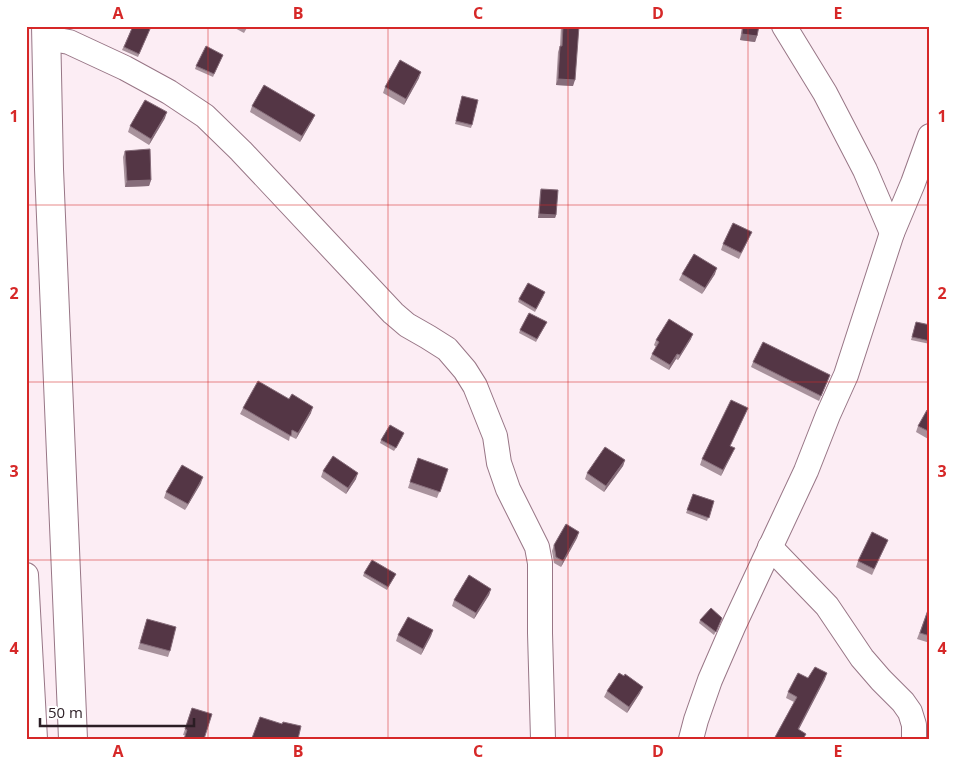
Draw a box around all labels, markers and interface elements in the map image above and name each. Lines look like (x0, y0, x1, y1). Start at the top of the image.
text: A (112, 2, 124, 24)
text: B (293, 2, 303, 24)
text: C (473, 2, 483, 24)
text: D (652, 2, 664, 24)
text: E (834, 2, 843, 24)
text: 1 (9, 105, 19, 127)
text: 1 (937, 105, 947, 127)
text: 2 (9, 282, 19, 304)
text: 2 (937, 282, 947, 304)
text: 3 (9, 460, 19, 482)
text: 3 (937, 460, 947, 482)
text: 4 (9, 637, 19, 659)
text: 4 (937, 637, 947, 659)
scale bar (40, 695, 194, 727)
text: 50 m (48, 702, 83, 722)
text: A (112, 740, 124, 762)
text: B (293, 740, 303, 762)
text: C (473, 740, 483, 762)
text: D (652, 740, 664, 762)
text: E (834, 740, 843, 762)

